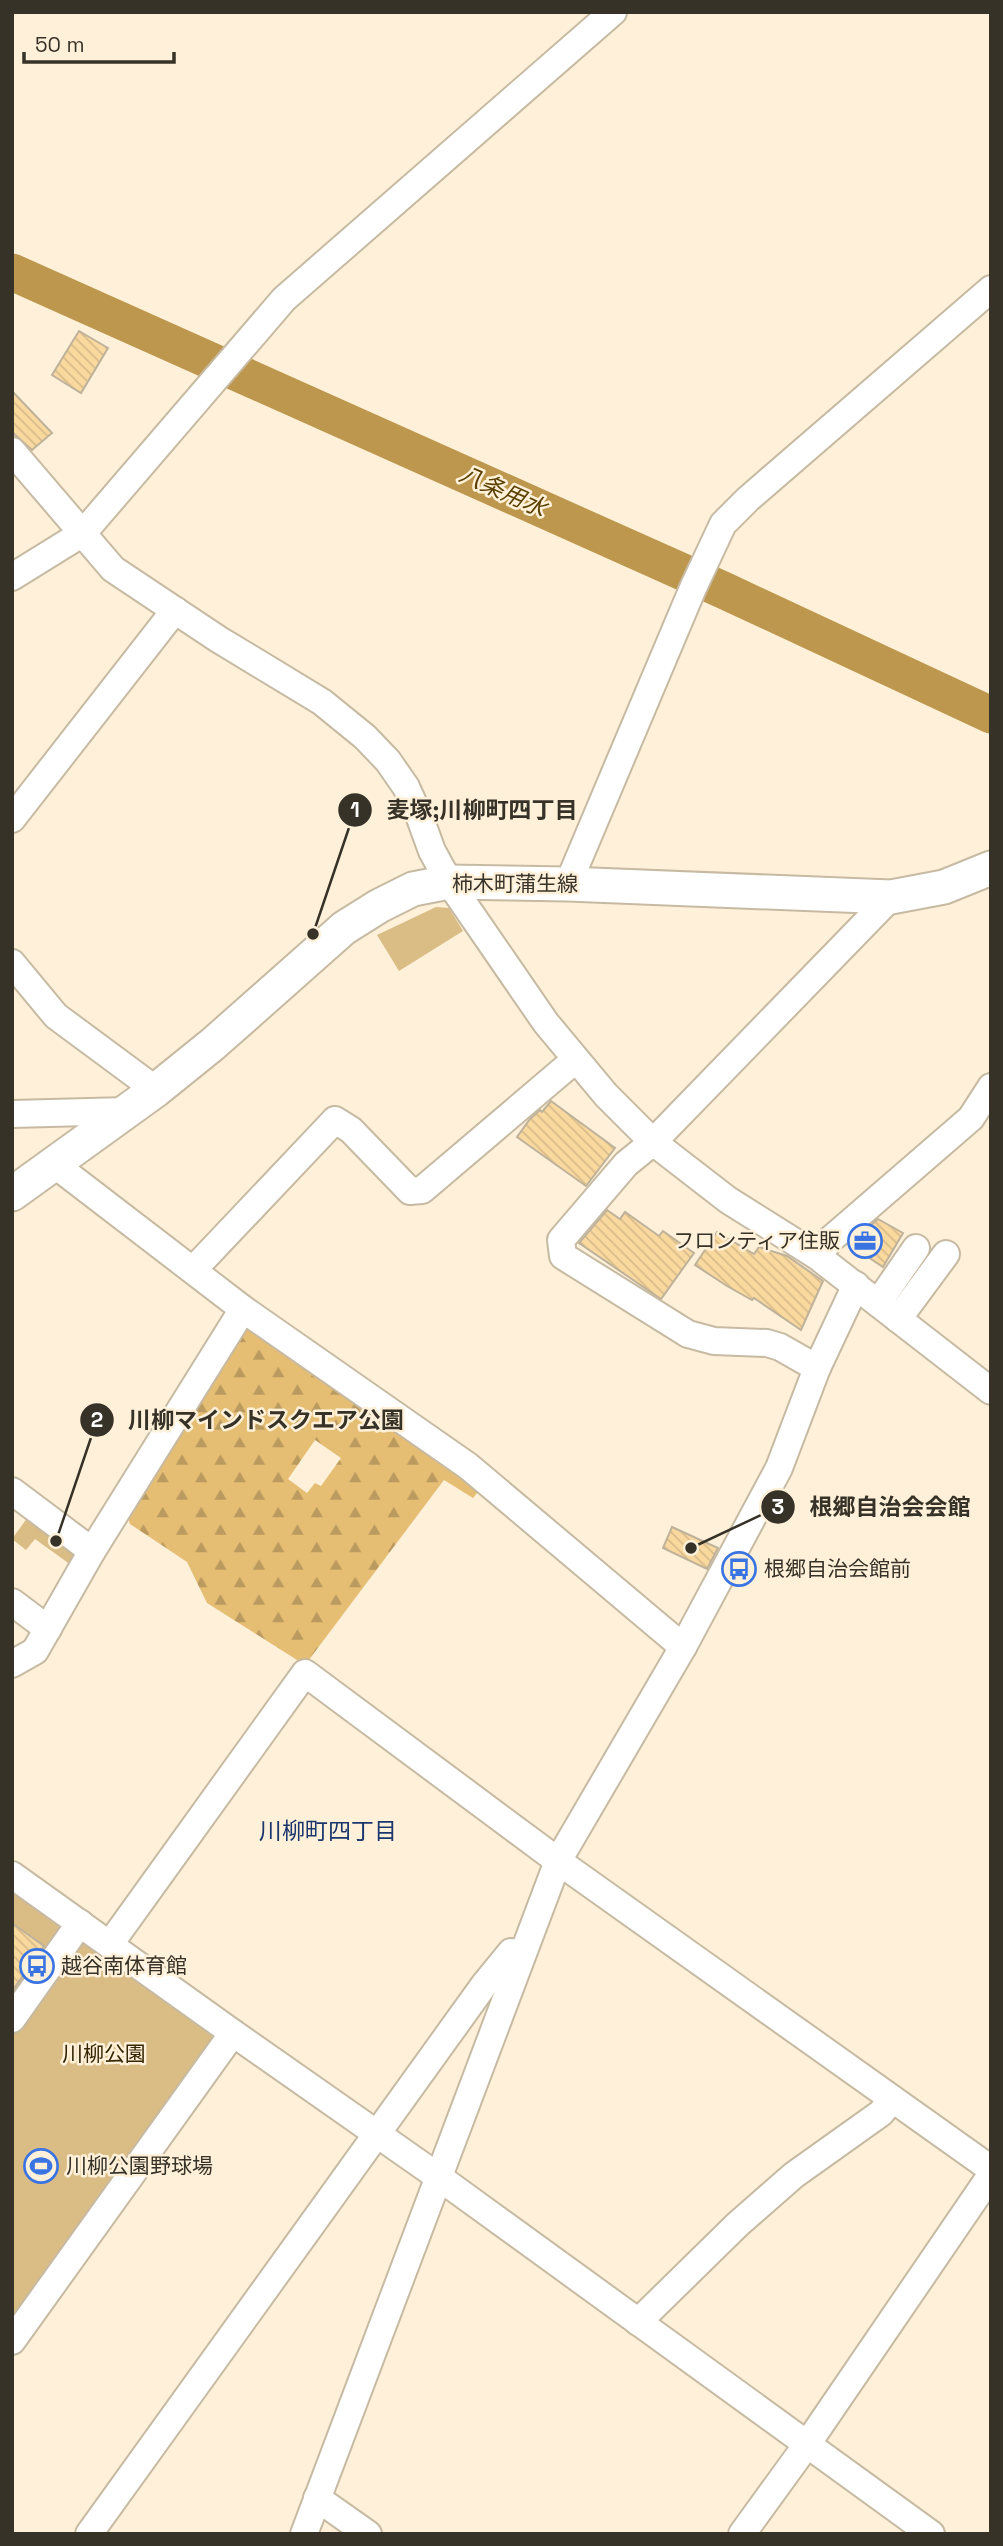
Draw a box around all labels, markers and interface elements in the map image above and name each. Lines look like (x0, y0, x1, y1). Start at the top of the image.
scale bar (24, 21, 175, 65)
text: 50 m (35, 31, 85, 58)
water label: 八条用水 (455, 459, 554, 525)
callout: 麦塚;川柳町四丁目 (337, 788, 591, 832)
text: 麦塚;川柳町四丁目 (387, 795, 577, 825)
text: 1 (350, 796, 360, 823)
street label: 柿木町蒲生線 (452, 870, 578, 897)
office icon: フロンティア住販 (846, 1222, 884, 1260)
place label: フロンティア住販 (673, 1227, 840, 1254)
callout: 川柳マインドスクエア公園 (79, 1398, 418, 1442)
text: 川柳マインドスクエア公園 (128, 1405, 404, 1435)
text: 2 (91, 1406, 103, 1433)
callout: 根郷自治会会館 (761, 1485, 985, 1529)
text: 根郷自治会会館 (810, 1492, 971, 1522)
text: 3 (772, 1493, 784, 1520)
bus stop icon: 根郷自治会館前 (720, 1550, 758, 1588)
place label: 根郷自治会館前 (764, 1555, 911, 1582)
district label: 川柳町四丁目 (259, 1816, 397, 1846)
bus stop icon: 越谷南体育館 (18, 1947, 56, 1985)
place label: 越谷南体育館 (61, 1952, 187, 1979)
park label: 川柳公園 (62, 2040, 146, 2067)
sports icon: 川柳公園野球場 (22, 2147, 60, 2185)
place label: 川柳公園野球場 (66, 2152, 213, 2179)

